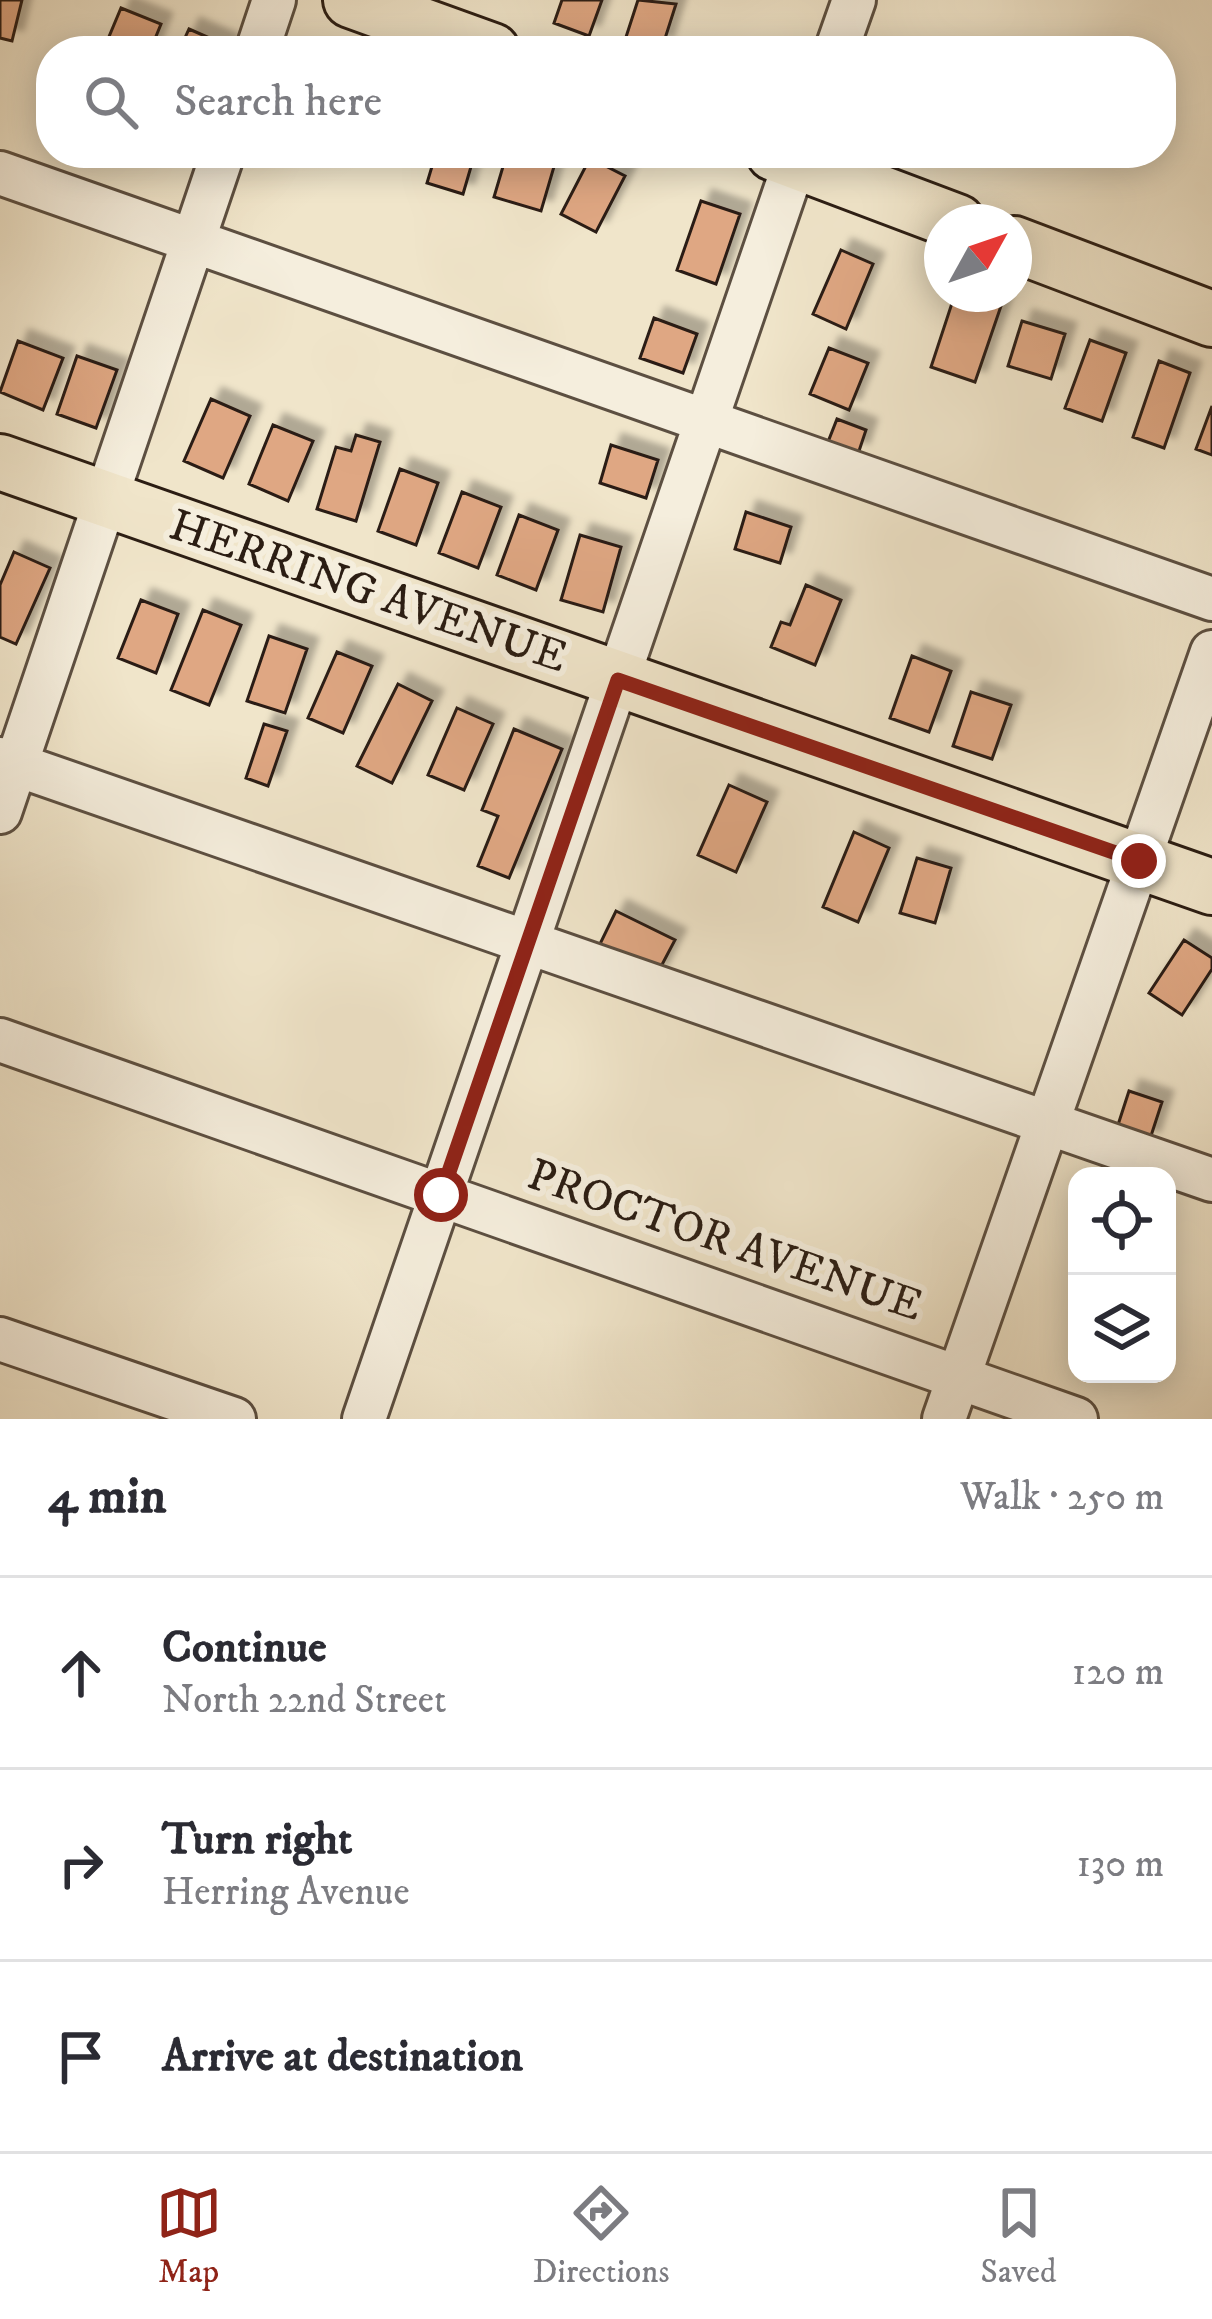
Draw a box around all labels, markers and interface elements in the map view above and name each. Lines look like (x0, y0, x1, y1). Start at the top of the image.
search box (36, 36, 1176, 168)
icon: search (78, 69, 144, 135)
text: Search here (174, 74, 382, 130)
north arrow (924, 204, 1032, 312)
street label: HERRING AVENUE (162, 498, 574, 686)
route end (1112, 834, 1166, 888)
street label: PROCTOR AVENUE (520, 1147, 930, 1335)
map controls (1068, 1167, 1176, 1383)
button: locate (1068, 1167, 1176, 1275)
route start (414, 1168, 468, 1222)
button: layers (1068, 1275, 1176, 1383)
text: 4 min (48, 1465, 166, 1529)
text: Walk · 250 m (960, 1473, 1164, 1522)
text: Continue (162, 1620, 327, 1676)
icon: ahead (48, 1640, 114, 1706)
text: 120 m (1072, 1648, 1164, 1697)
text: North 22nd Street (162, 1676, 447, 1725)
text: Turn right (162, 1812, 352, 1868)
icon: right (48, 1832, 114, 1898)
text: 130 m (1076, 1840, 1164, 1889)
text: Herring Avenue (162, 1868, 410, 1917)
icon: arrive (48, 2024, 114, 2090)
text: Arrive at destination (162, 2029, 523, 2085)
tab: Map (156, 2180, 222, 2293)
tab: Directions (533, 2180, 669, 2293)
tab: Saved (981, 2180, 1056, 2293)

